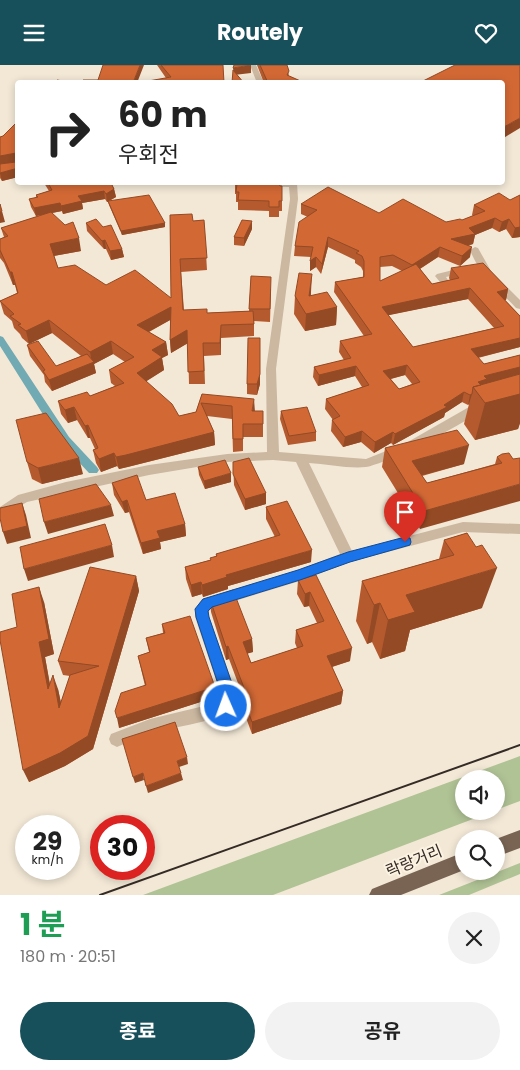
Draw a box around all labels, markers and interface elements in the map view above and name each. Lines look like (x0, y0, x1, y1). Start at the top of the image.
text: Routely (217, 17, 303, 48)
icon: menu (20, 19, 48, 47)
icon: heart (472, 19, 500, 47)
text: 60 m (118, 90, 208, 139)
icon: right (35, 100, 100, 165)
text: 우회전 (118, 139, 179, 170)
pin (384, 491, 426, 542)
icon: arrive (391, 498, 419, 526)
position arrow (199, 679, 251, 731)
map controls (455, 770, 505, 880)
button: sound (455, 770, 505, 820)
speed limit sign: 30 (90, 815, 155, 880)
text: 29 (33, 824, 62, 859)
button: search (455, 830, 505, 880)
street label: 락랑거리 (382, 839, 446, 883)
text: km/h (32, 851, 63, 868)
text: 1 분 (20, 903, 65, 946)
button: close (448, 912, 500, 964)
text: 180 m · 20:51 (20, 945, 116, 968)
button: 종료 (20, 1002, 255, 1060)
button: 공유 (265, 1002, 500, 1060)

